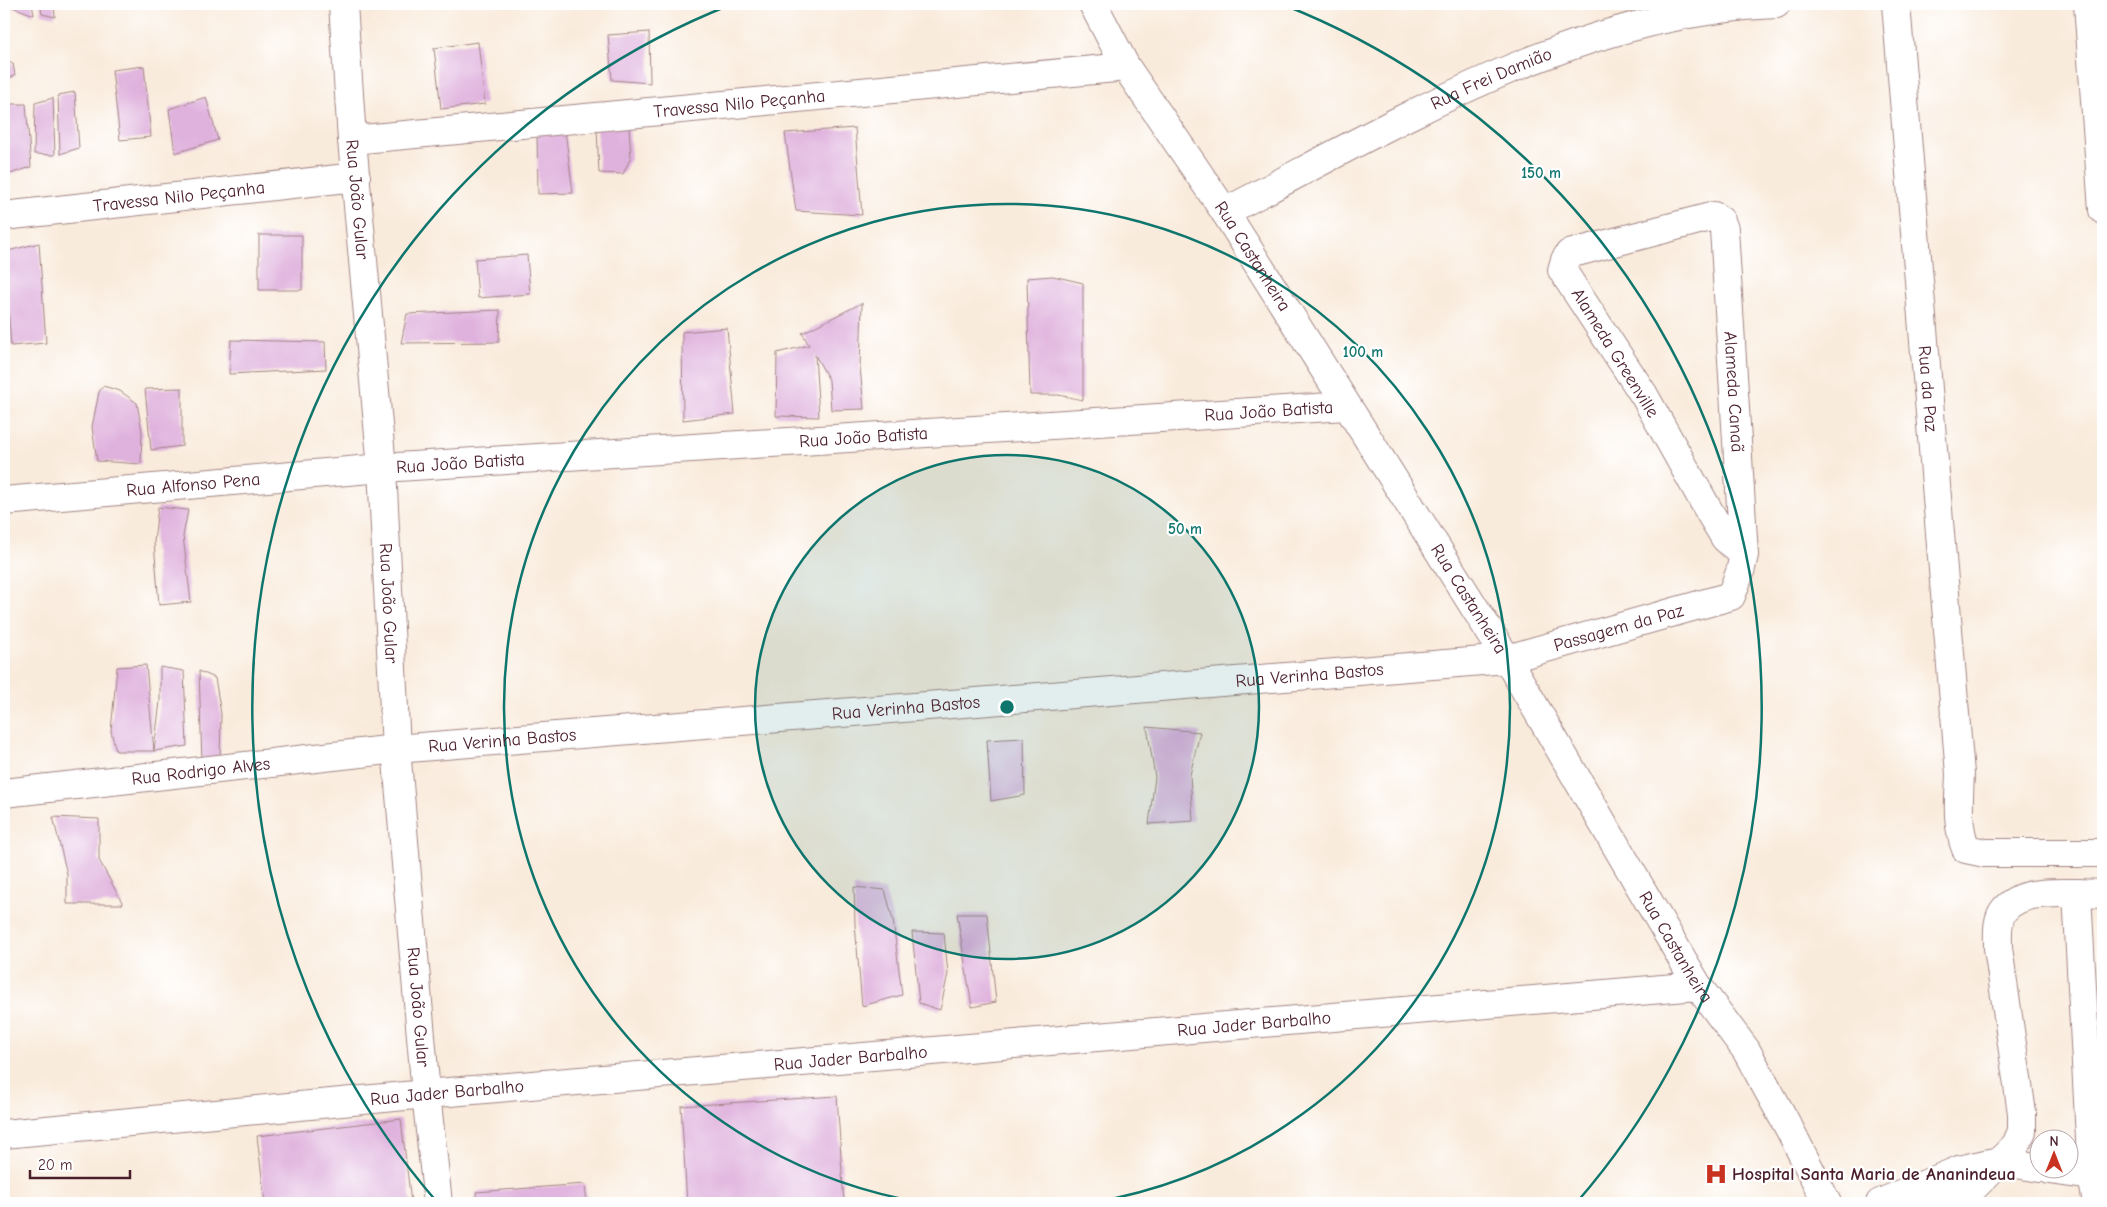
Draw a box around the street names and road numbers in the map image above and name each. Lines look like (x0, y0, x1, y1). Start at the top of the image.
street label: Rua Frei Damião (1427, 43, 1555, 114)
street label: Travessa Nilo Peçanha (652, 85, 826, 122)
street label: Rua João Gular (342, 139, 373, 261)
street label: Travessa Nilo Peçanha (92, 177, 266, 217)
street label: Rua Castanheira (1210, 197, 1295, 315)
street label: Alameda Greenville (1567, 284, 1663, 422)
street label: Alameda Canaã (1720, 331, 1748, 453)
street label: Rua da Paz (1914, 345, 1942, 433)
street label: Rua João Batista (1204, 396, 1334, 426)
street label: Rua João Batista (799, 422, 929, 452)
street label: Rua João Batista (395, 448, 525, 478)
street label: Rua Alfonso Pena (125, 468, 261, 501)
street label: Rua Castanheira (1427, 540, 1511, 658)
street label: Rua João Gular (375, 543, 402, 665)
street label: Passagem da Paz (1551, 599, 1686, 656)
street label: Rua Verinha Bastos (1235, 659, 1384, 691)
street label: Rua Verinha Bastos (831, 691, 981, 724)
street label: Rua Verinha Bastos (427, 724, 577, 757)
street label: Rua Rodrigo Alves (130, 753, 271, 789)
street label: Rua Castanheira (1635, 888, 1717, 1007)
street label: Rua João Gular (403, 946, 434, 1069)
street label: Rua Jader Barbalho (1176, 1007, 1332, 1041)
street label: Rua Jader Barbalho (773, 1041, 928, 1075)
street label: Rua Jader Barbalho (369, 1075, 525, 1110)

